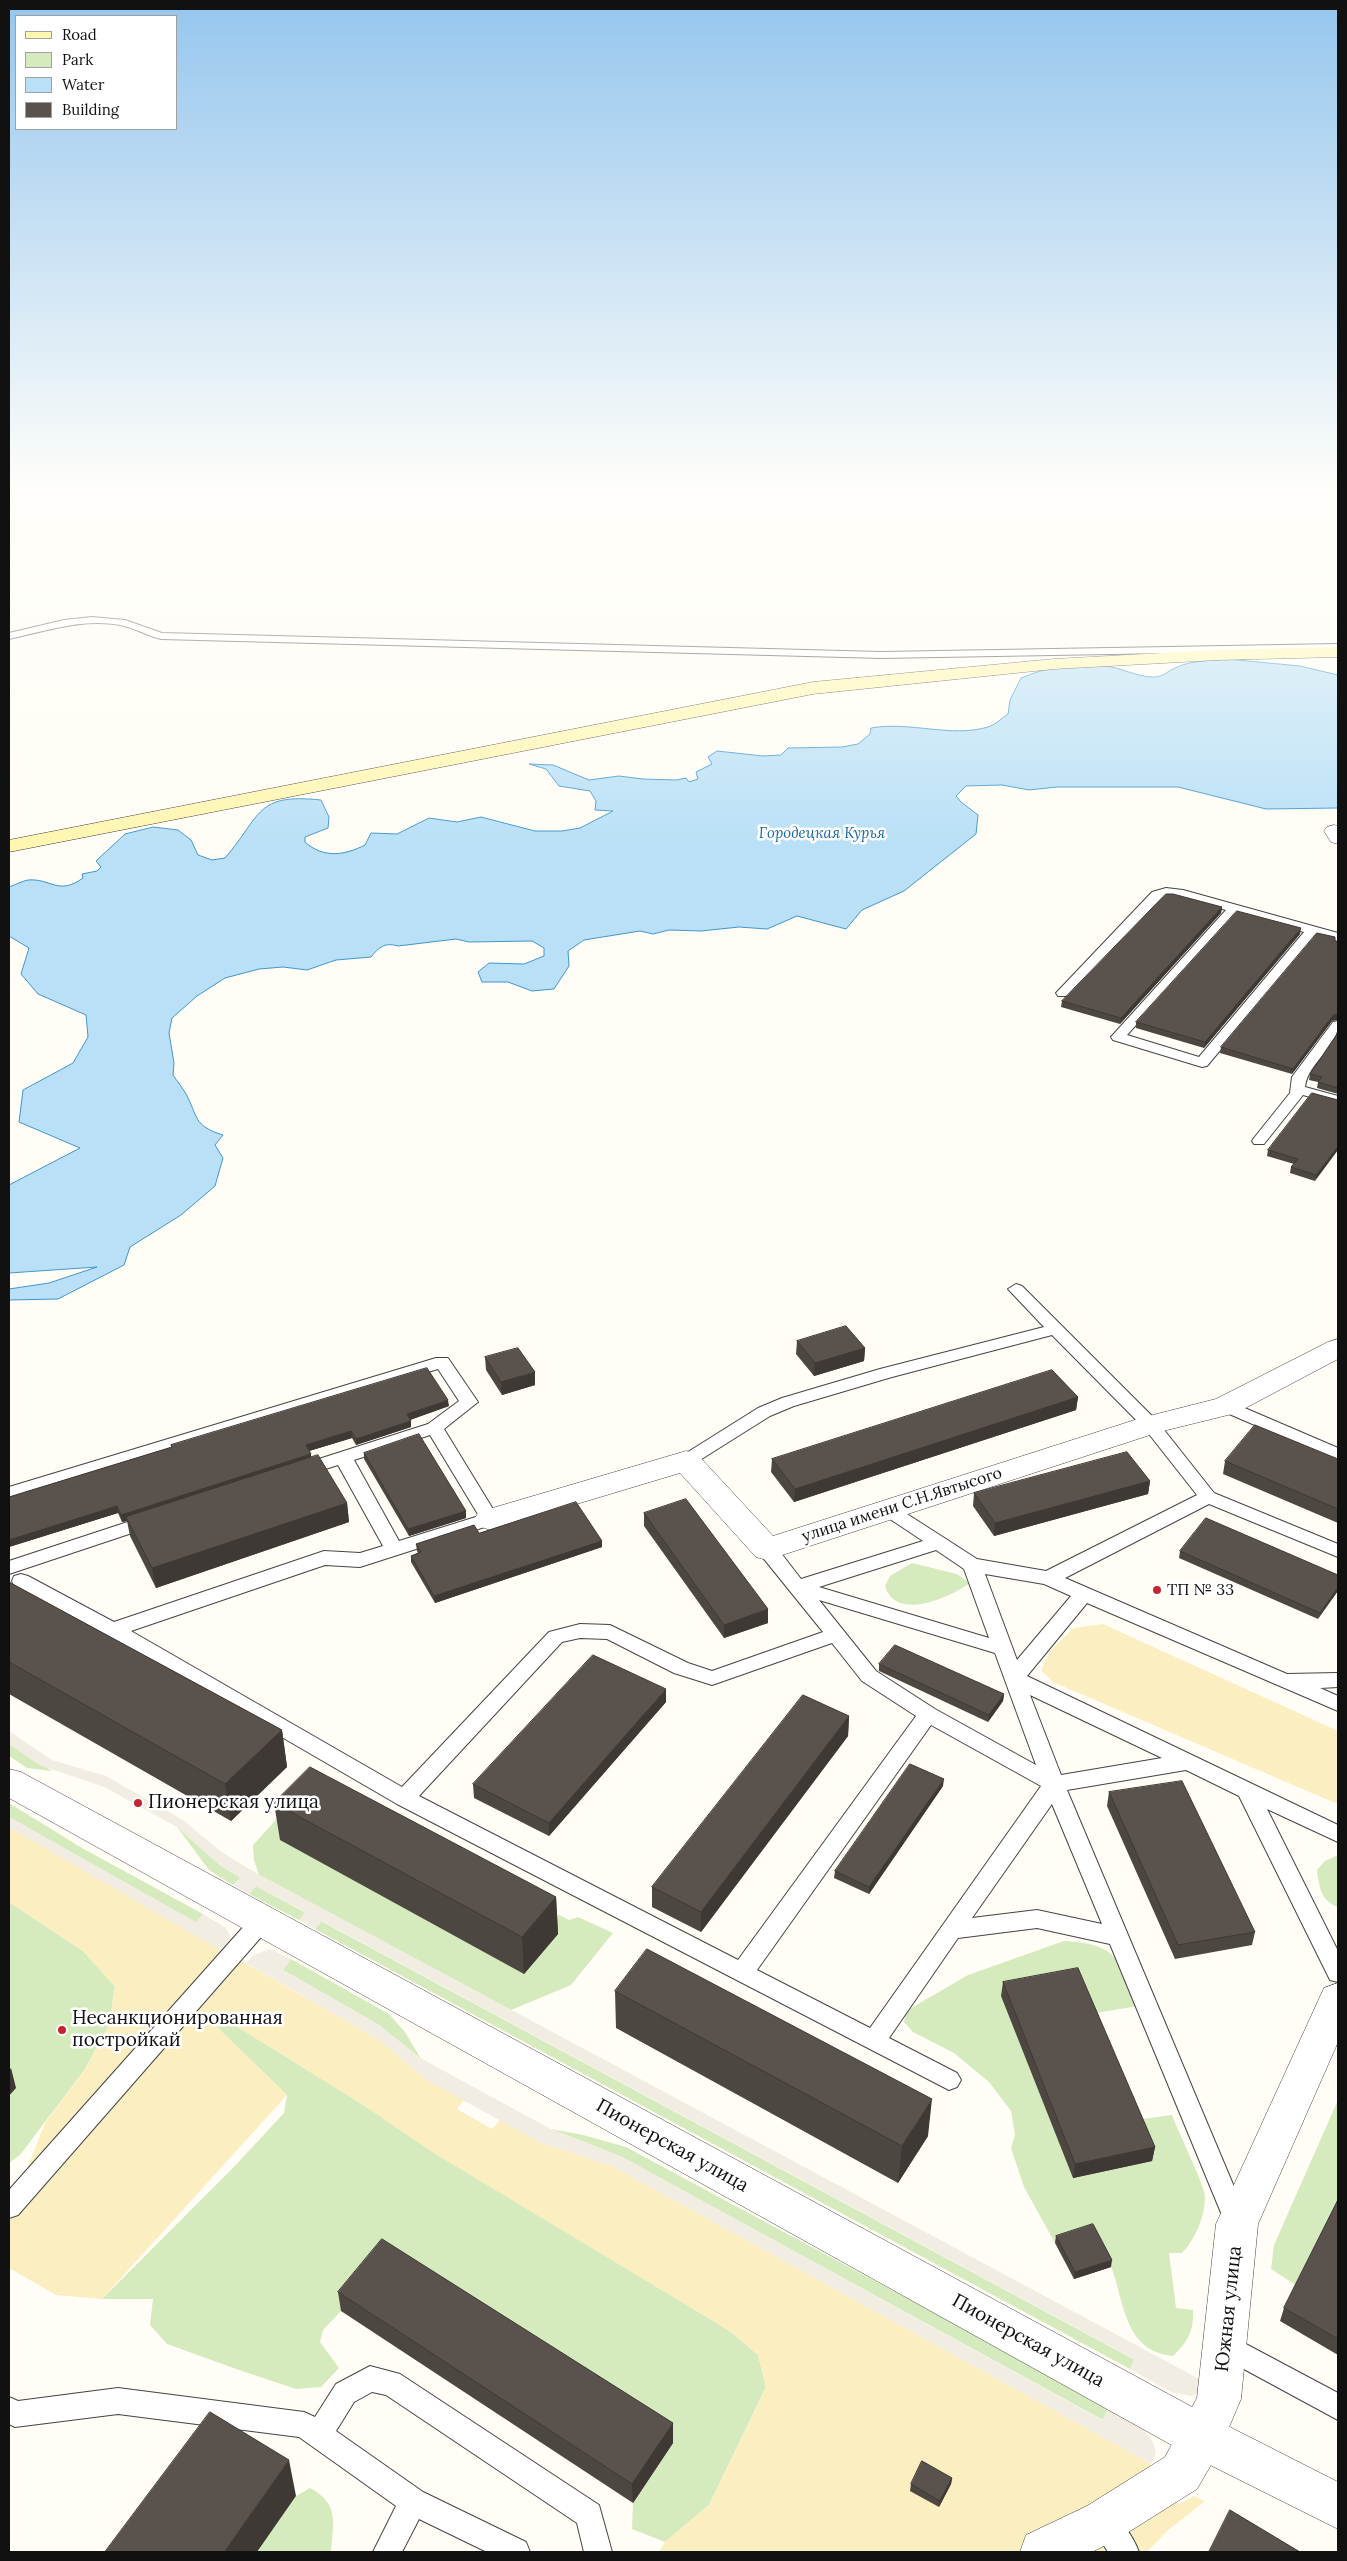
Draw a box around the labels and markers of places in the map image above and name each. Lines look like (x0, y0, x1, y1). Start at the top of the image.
place label: ТП № 33 (1167, 1580, 1234, 1600)
marker: ТП № 33 (1151, 1584, 1163, 1596)
place label: Пионерская улица (148, 1792, 319, 1814)
marker: Пионерская улица (132, 1797, 144, 1809)
place label: Несанкционированная постройкай (72, 2008, 283, 2052)
marker: Несанкционированная постройкай (56, 2024, 68, 2036)

